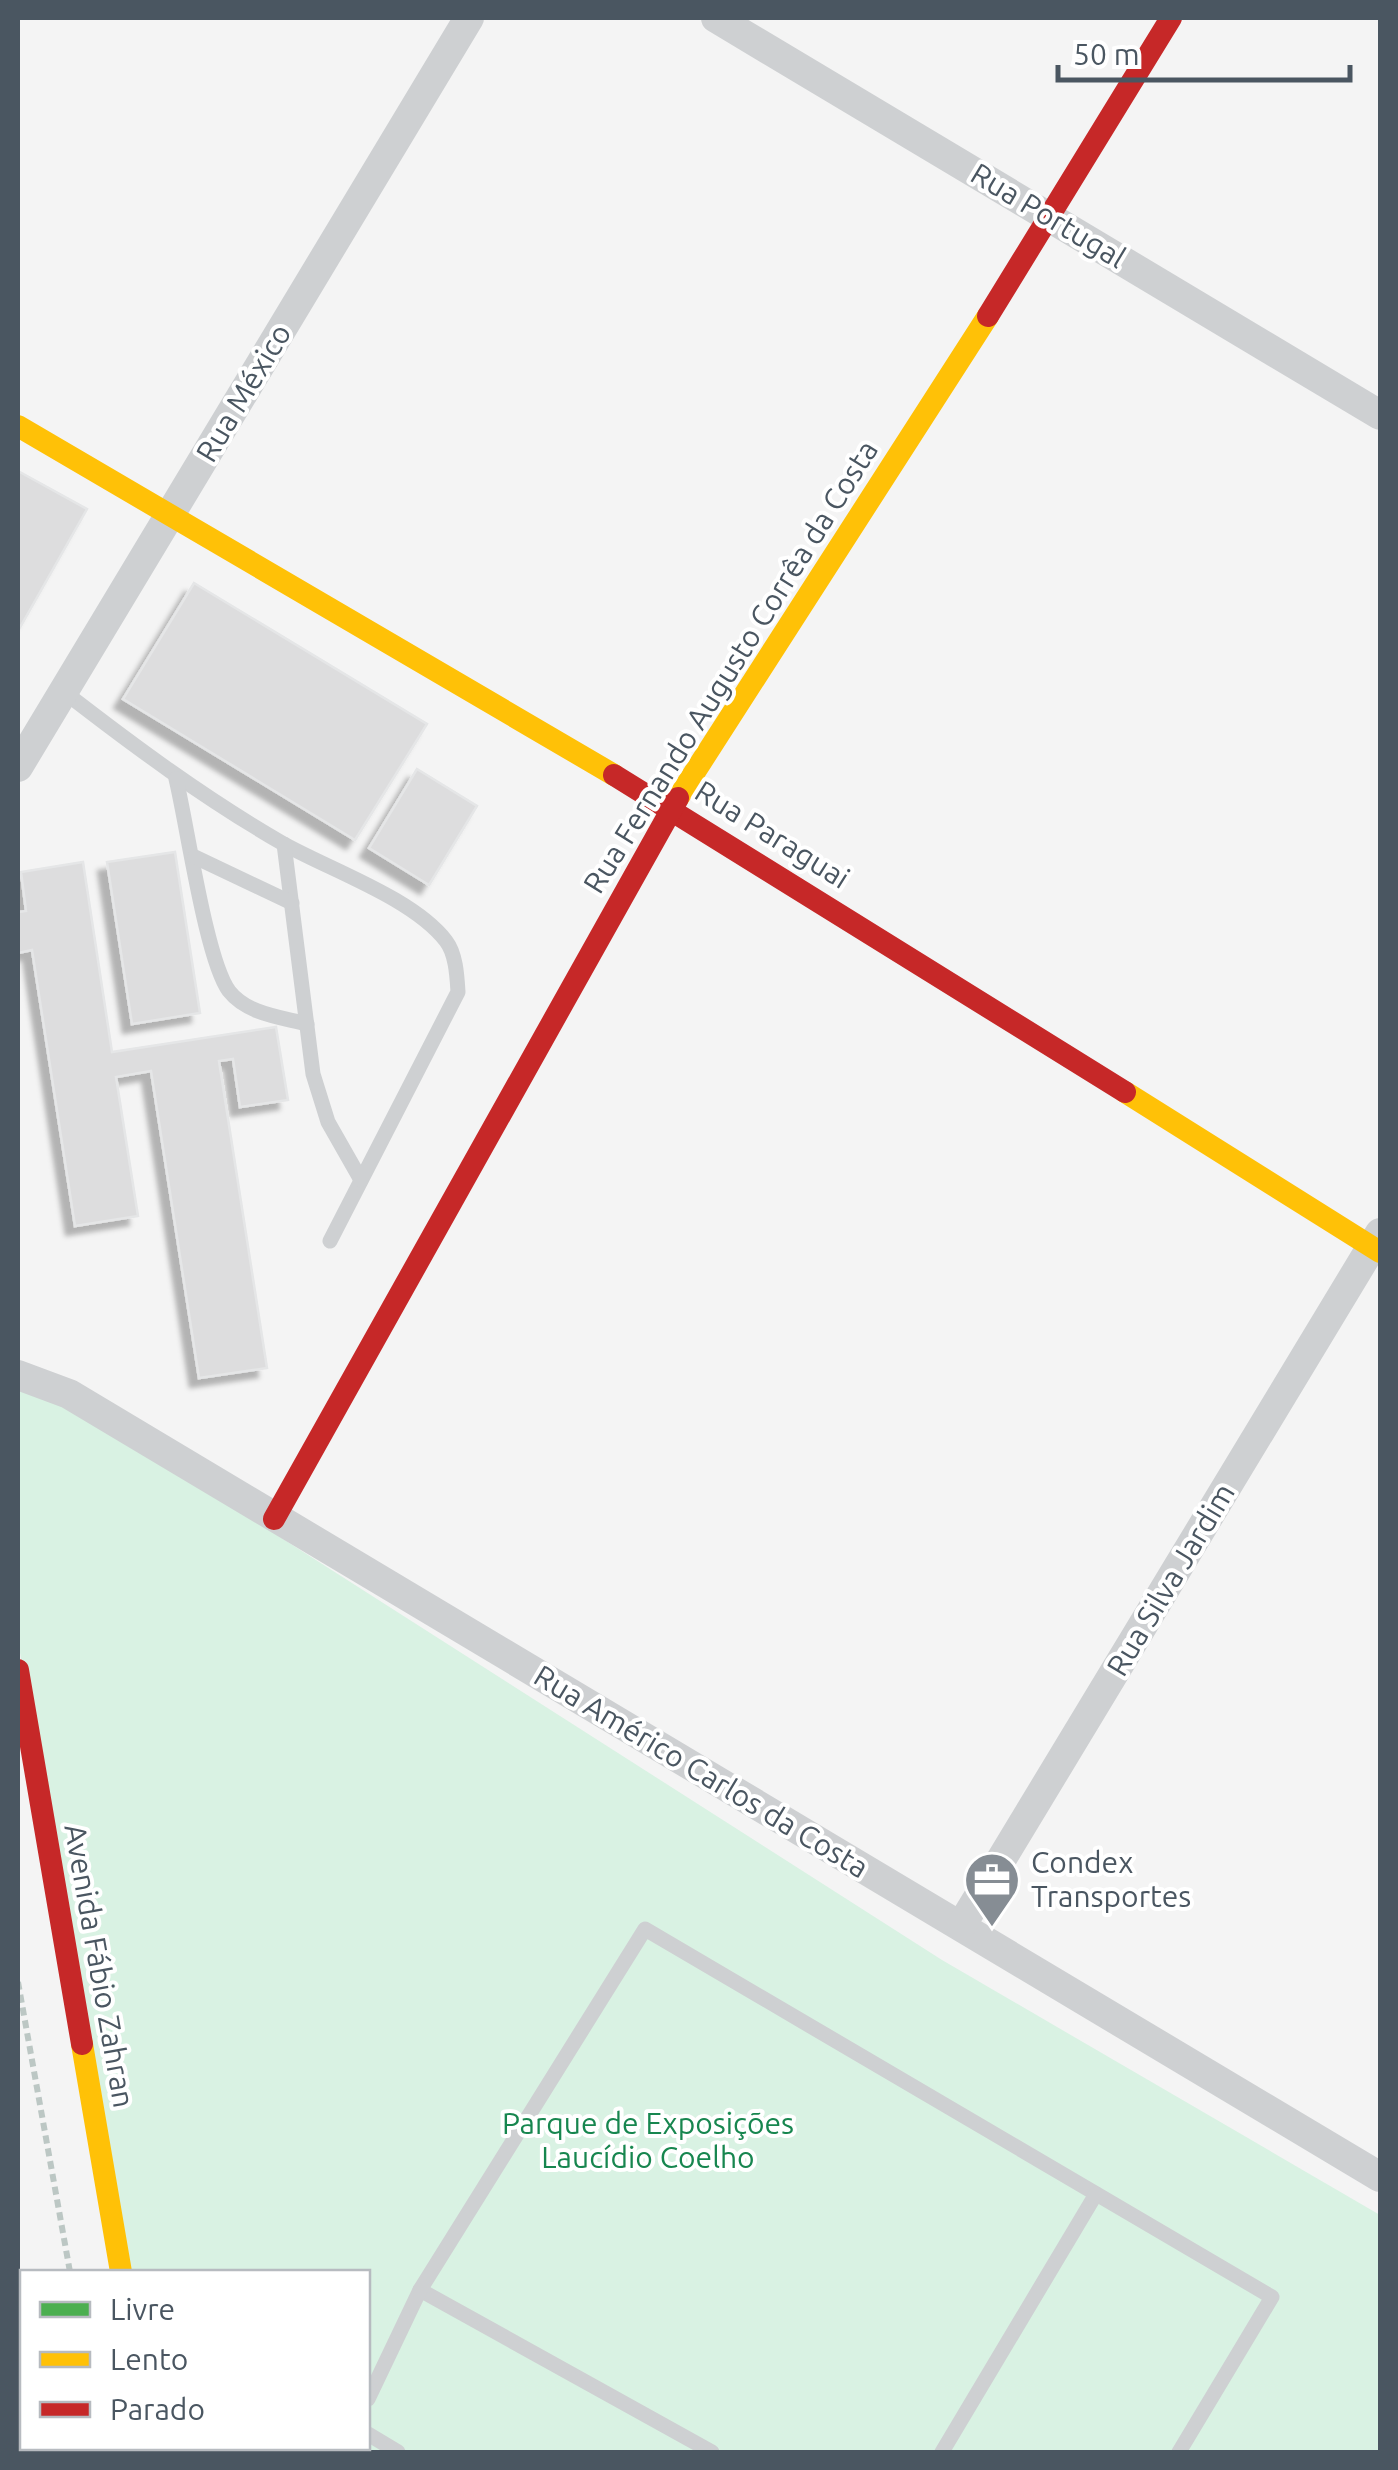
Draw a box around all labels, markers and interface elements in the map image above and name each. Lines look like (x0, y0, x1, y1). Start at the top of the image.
scale bar (1058, 20, 1350, 82)
text: 50 m (1073, 37, 1140, 71)
street label: Rua Portugal (965, 156, 1132, 275)
street label: Rua México (189, 317, 298, 467)
street label: Rua Fernando Augusto Corrêa da Costa (576, 434, 884, 899)
street label: Rua Paraguai (689, 773, 856, 895)
street label: Rua Silva Jardim (1099, 1477, 1241, 1682)
street label: Rua Américo Carlos da Costa (528, 1658, 875, 1884)
street label: Avenida Fábio Zahran (58, 1821, 142, 2110)
place label: Condex Transportes (1031, 1845, 1191, 1913)
office icon: Condex Transportes (962, 1850, 1022, 1929)
park label: Parque de Exposições Laucídio Coelho (502, 2106, 794, 2174)
legend (20, 2270, 370, 2450)
text: Livre (110, 2292, 175, 2326)
text: Lento (110, 2342, 188, 2376)
text: Parado (110, 2392, 205, 2426)

